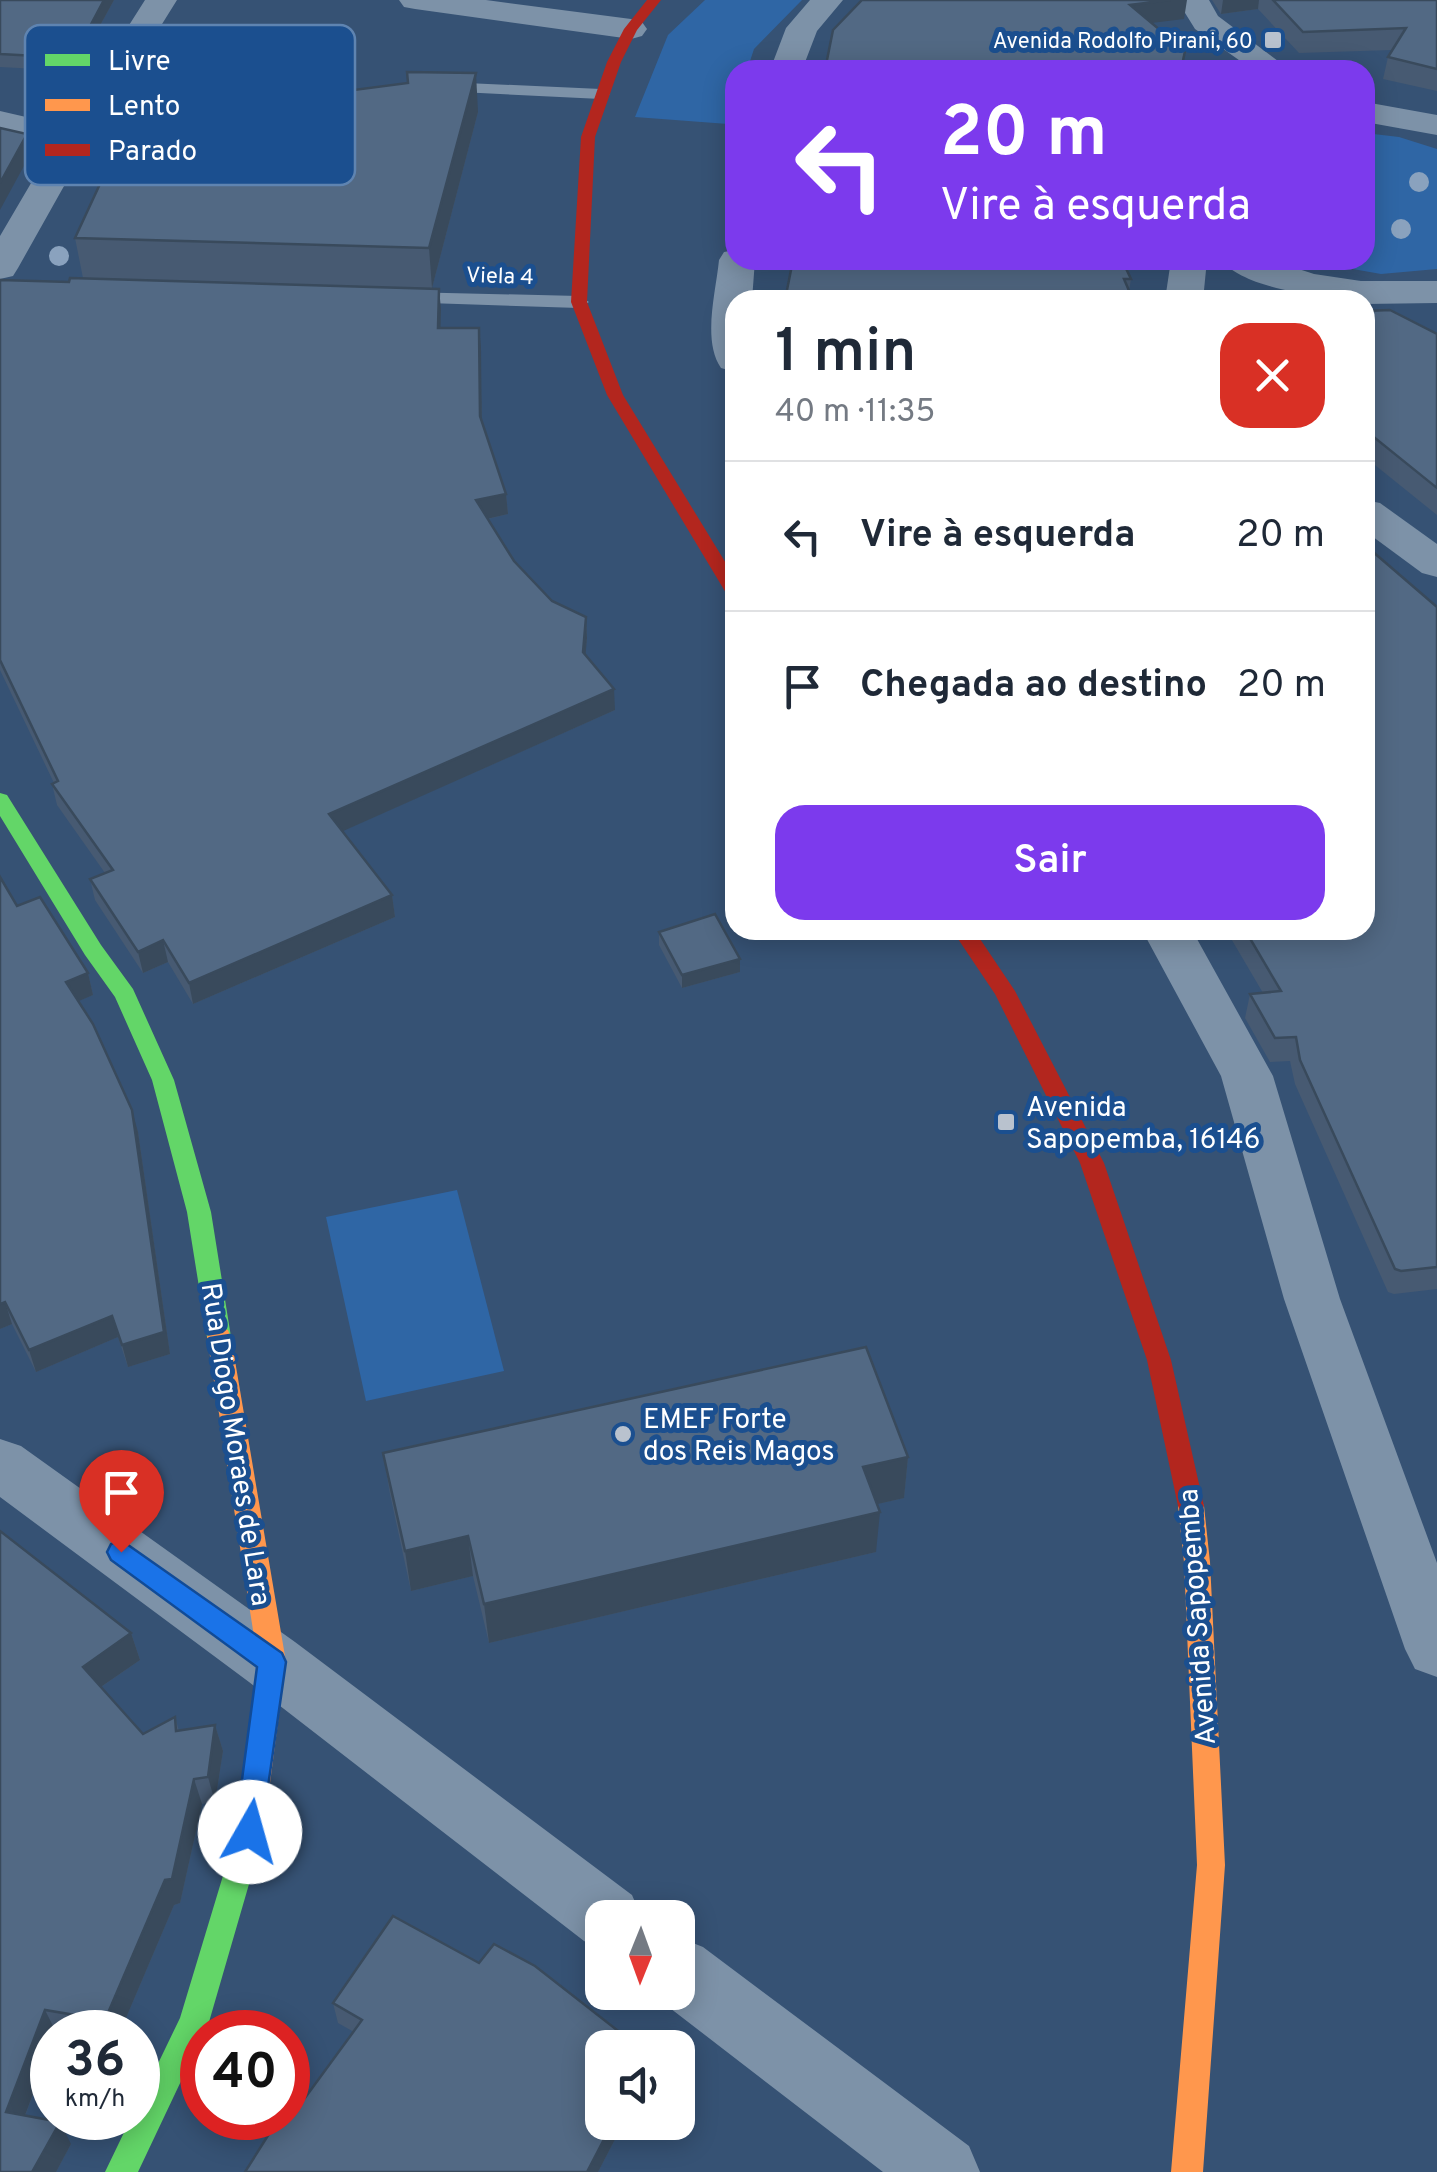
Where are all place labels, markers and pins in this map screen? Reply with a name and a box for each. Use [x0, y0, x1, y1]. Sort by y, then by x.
place label: Avenida Rodolfo Pirani, 60 [993, 29, 1253, 56]
marker: Avenida Rodolfo Pirani, 60 [1262, 29, 1284, 51]
place label: Avenida Sapopemba, 16146 [1026, 1091, 1260, 1159]
marker: Avenida Sapopemba, 16146 [995, 1111, 1017, 1133]
place label: EMEF Forte dos Reis Magos [643, 1403, 835, 1471]
marker: EMEF Forte dos Reis Magos [612, 1423, 634, 1445]
pin [79, 1450, 164, 1553]

